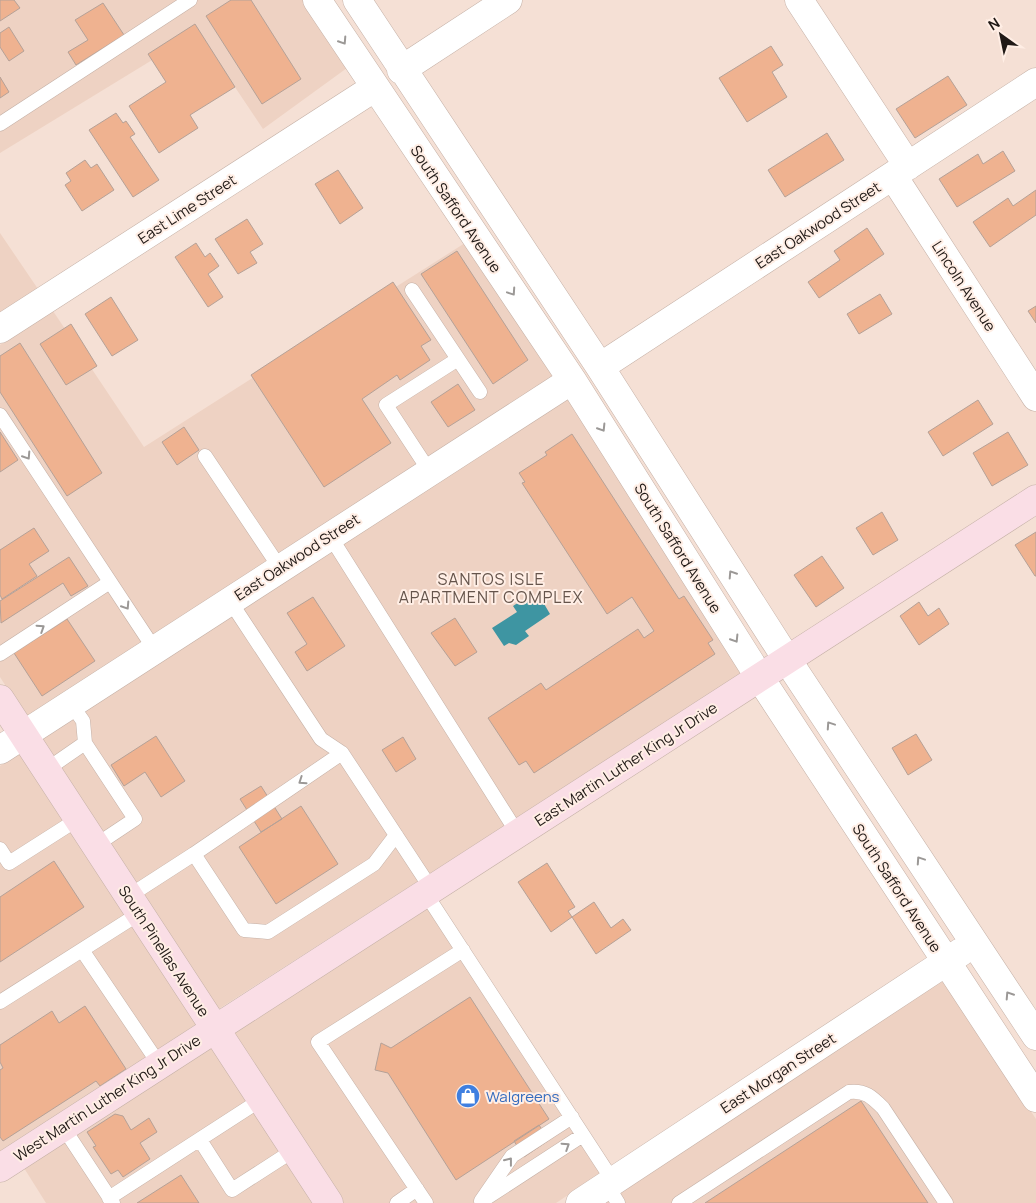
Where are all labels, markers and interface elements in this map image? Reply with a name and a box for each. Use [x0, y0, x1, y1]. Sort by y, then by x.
north arrow [976, 10, 1026, 60]
text: N [984, 13, 1003, 34]
one-way arrow [337, 36, 347, 45]
street label: South Safford Avenue [405, 141, 507, 277]
street label: East Lime Street [134, 169, 240, 249]
street label: East Oakwood Street [751, 177, 885, 273]
street label: Lincoln Avenue [927, 237, 1001, 335]
one-way arrow [506, 286, 515, 296]
one-way arrow [595, 422, 605, 431]
one-way arrow [20, 451, 30, 460]
street label: South Safford Avenue [629, 479, 727, 617]
street label: East Oakwood Street [230, 509, 364, 605]
district label: SANTOS ISLE APARTMENT COMPLEX [399, 568, 583, 608]
one-way arrow [729, 570, 738, 579]
one-way arrow [120, 600, 129, 610]
one-way arrow [35, 624, 44, 634]
one-way arrow [729, 633, 739, 642]
street label: East Martin Luther King Jr Drive [531, 697, 722, 831]
one-way arrow [827, 721, 836, 730]
one-way arrow [298, 774, 307, 784]
street label: South Safford Avenue [847, 820, 947, 957]
one-way arrow [917, 856, 926, 866]
street label: South Pinellas Avenue [114, 881, 215, 1021]
one-way arrow [1006, 992, 1016, 1001]
street label: East Morgan Street [716, 1028, 840, 1118]
street label: West Martin Luther King Jr Drive [10, 1029, 205, 1166]
shop icon: Walgreens [455, 1083, 481, 1109]
place label: Walgreens [486, 1086, 560, 1107]
one-way arrow [561, 1143, 570, 1152]
one-way arrow [503, 1157, 512, 1167]

